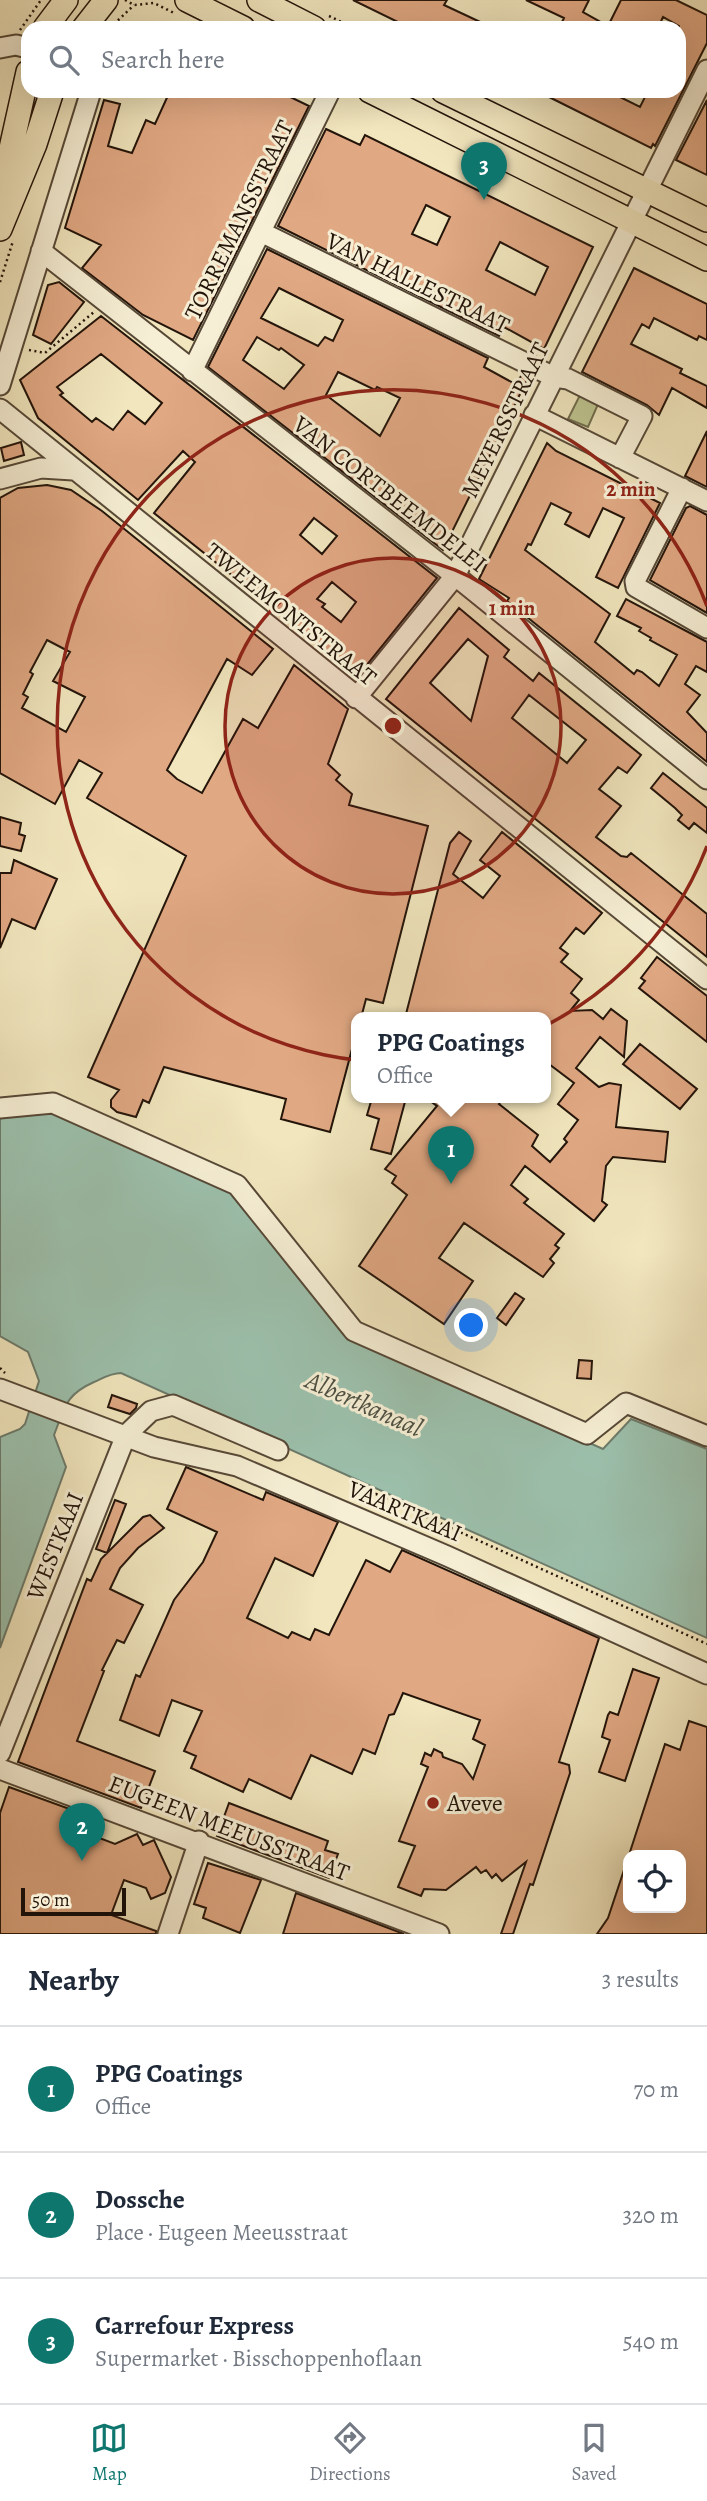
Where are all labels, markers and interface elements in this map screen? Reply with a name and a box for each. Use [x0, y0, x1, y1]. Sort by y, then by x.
search box [21, 21, 686, 98]
icon: search [45, 41, 83, 79]
text: Search here [101, 42, 225, 77]
street label: TORREMANSSTRAAT [177, 115, 301, 325]
pin: 3 [461, 142, 507, 200]
street label: VAN HALLESTRAAT [320, 224, 515, 341]
street label: MEYERSSTRAAT [454, 337, 556, 503]
street label: VAN CORTBEEMDELEI [286, 408, 493, 580]
text: 2 min [606, 475, 656, 503]
street label: TWEEMONTSTRAAT [199, 535, 383, 693]
text: 1 min [489, 594, 536, 622]
centre of rings [381, 714, 405, 738]
popup [351, 1012, 551, 1103]
text: PPG Coatings [377, 1025, 525, 1060]
text: Office [377, 1060, 433, 1091]
pin: 1 [428, 1126, 474, 1184]
your location [454, 1308, 488, 1342]
water label: Albertkanaal [298, 1362, 428, 1445]
street label: VAARTKAAI [342, 1472, 467, 1549]
street label: WESTKAAI [18, 1487, 91, 1606]
street label: EUGEEN MEEUSSTRAAT [104, 1767, 354, 1889]
place label: Aveve [446, 1787, 503, 1819]
marker: Aveve [425, 1795, 441, 1811]
pin: 2 [59, 1803, 105, 1861]
map controls [623, 1850, 686, 1913]
button: locate [623, 1850, 686, 1913]
scale bar [21, 1885, 126, 1917]
text: 50 m [32, 1887, 70, 1913]
text: Nearby [28, 1960, 119, 2000]
text: 3 results [602, 1964, 679, 1995]
text: PPG Coatings [95, 2056, 243, 2091]
text: 1 [47, 2074, 55, 2105]
text: 70 m [633, 2074, 679, 2105]
text: Office [95, 2091, 151, 2122]
text: Dossche [95, 2182, 185, 2217]
text: 2 [45, 2200, 57, 2231]
text: 320 m [623, 2200, 679, 2231]
text: Place · Eugeen Meeusstraat [95, 2217, 348, 2248]
text: Carrefour Express [95, 2308, 294, 2343]
text: 3 [46, 2326, 56, 2357]
text: 540 m [623, 2326, 679, 2357]
text: Supermarket · Bisschoppenhoflaan [95, 2343, 422, 2374]
tab: Map [90, 2419, 128, 2487]
tab: Directions [309, 2419, 391, 2487]
tab: Saved [572, 2419, 617, 2487]

